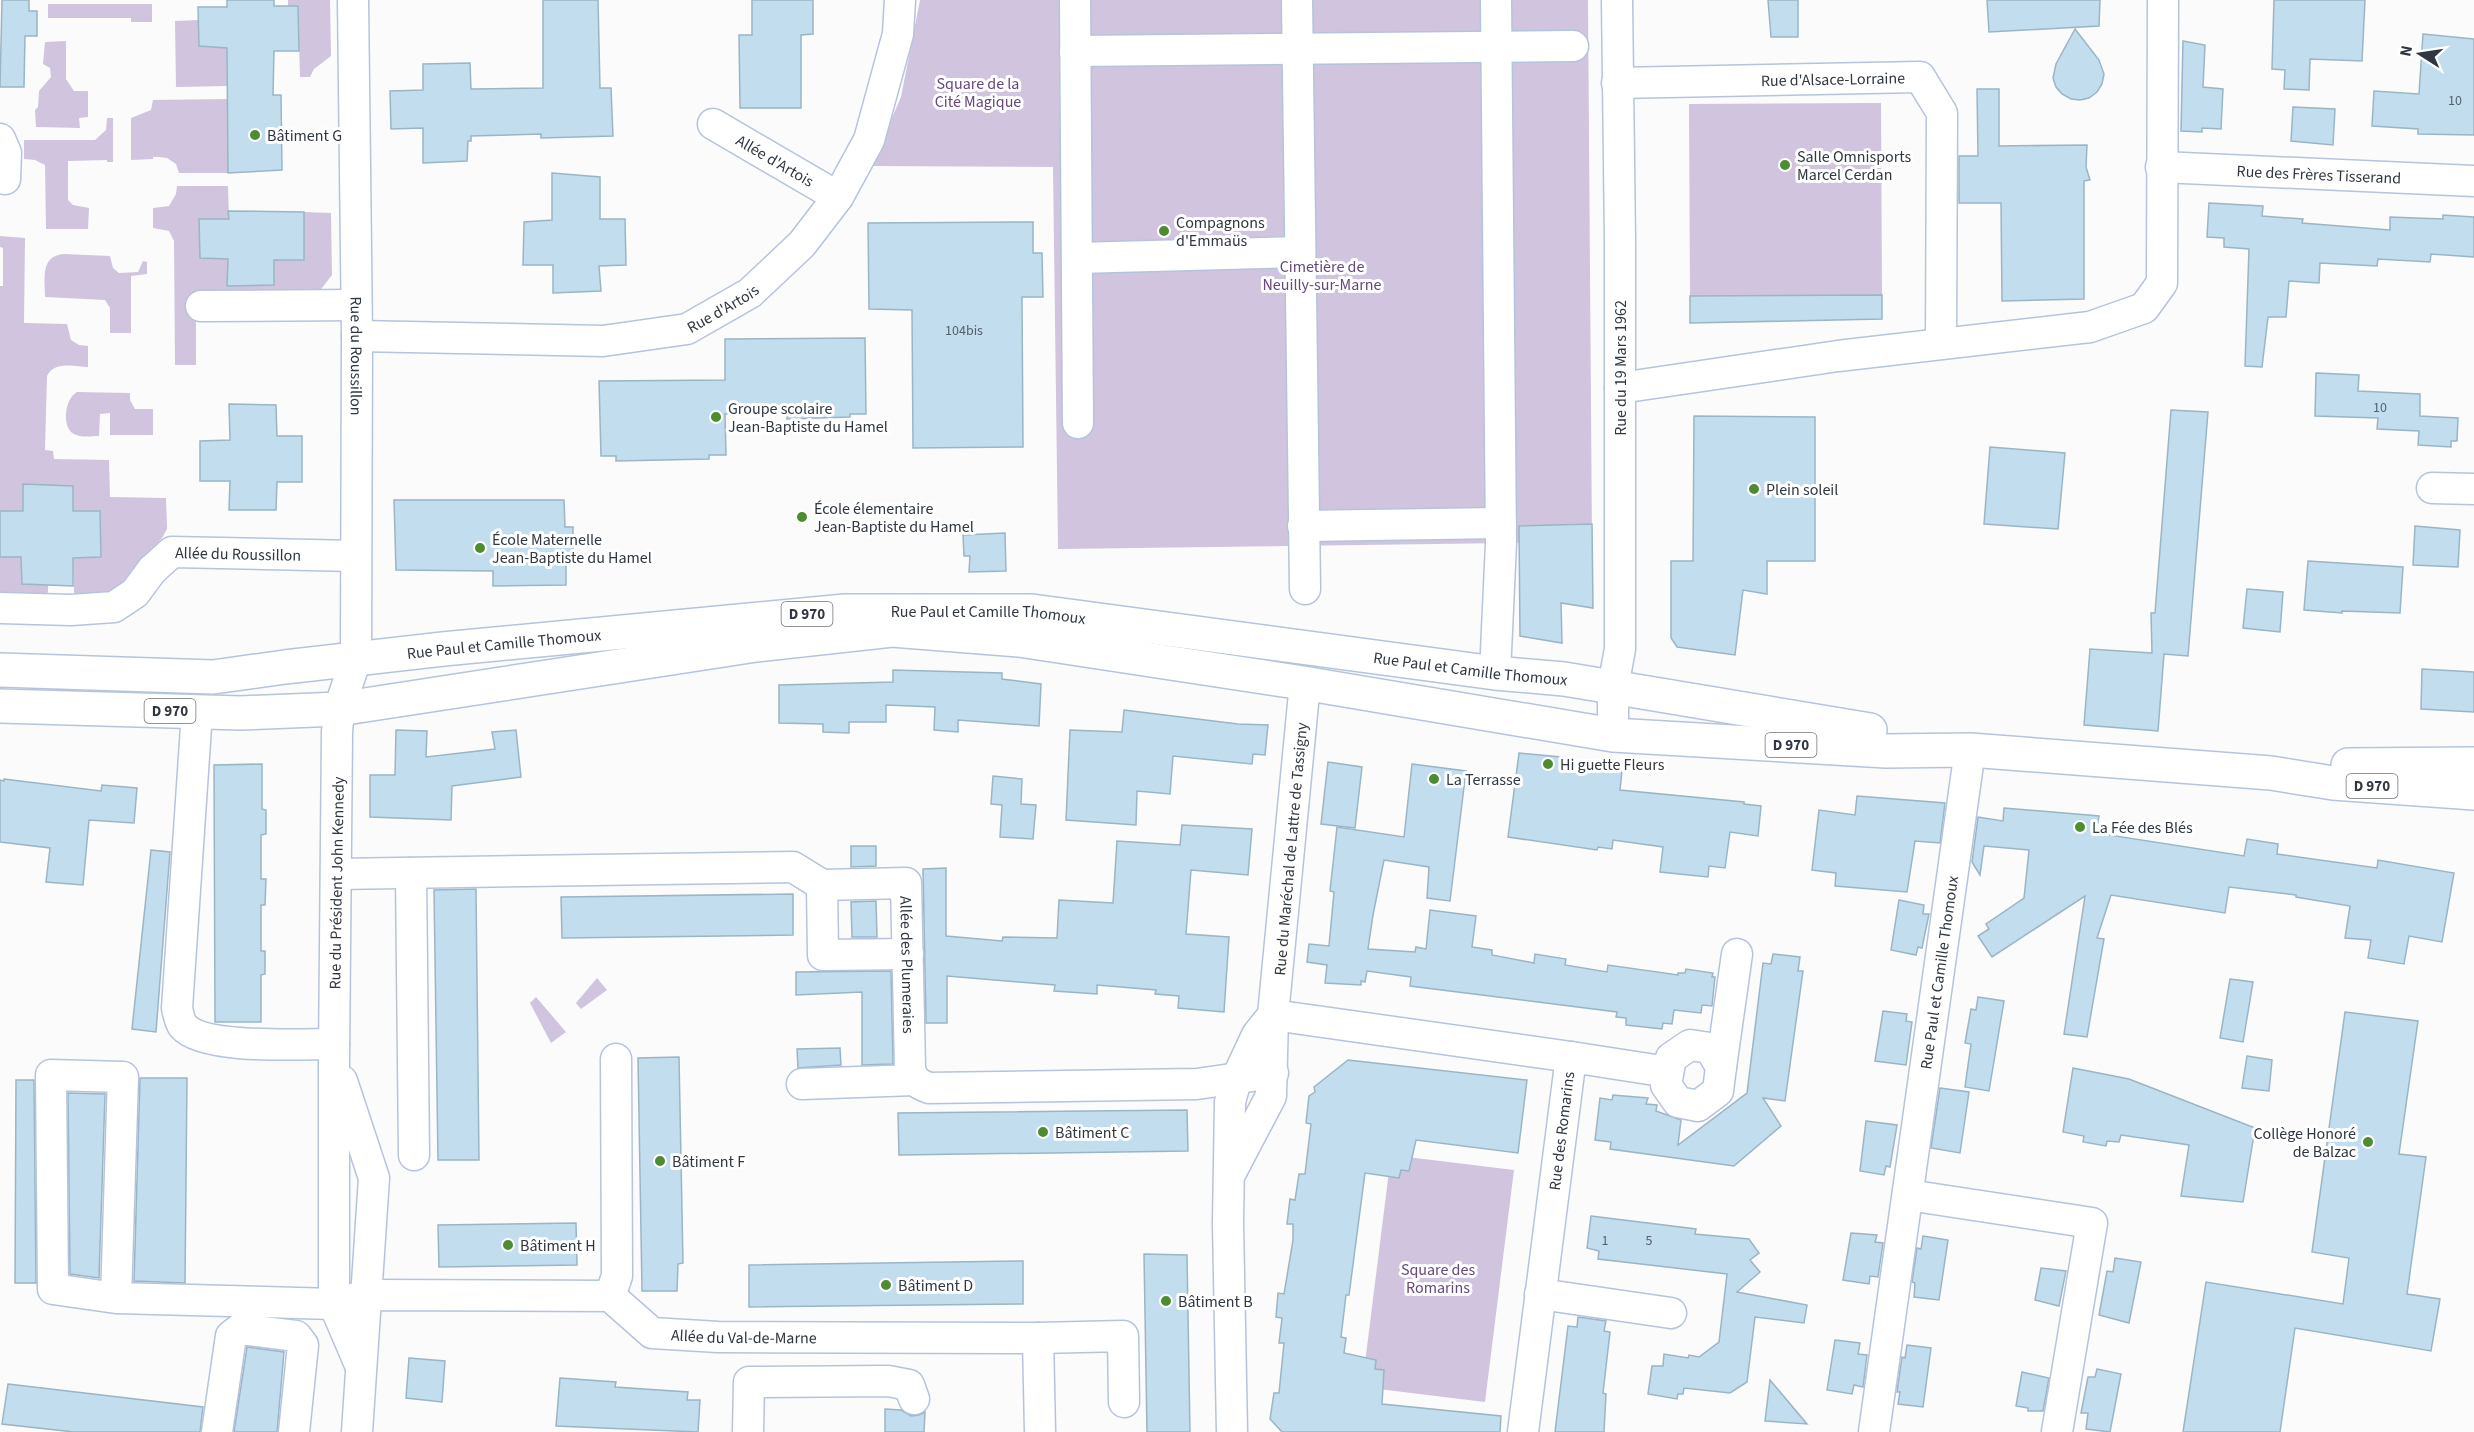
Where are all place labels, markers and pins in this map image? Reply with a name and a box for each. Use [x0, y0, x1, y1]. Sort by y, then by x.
place label: Bâtiment G [267, 125, 342, 147]
marker: Bâtiment G [248, 128, 262, 142]
place label: Salle Omnisports Marcel Cerdan [1797, 146, 1912, 186]
marker: Salle Omnisports Marcel Cerdan [1778, 158, 1792, 172]
place label: Compagnons d'Emmaüs [1176, 212, 1265, 252]
marker: Compagnons d'Emmaüs [1157, 224, 1171, 238]
place label: Groupe scolaire Jean-Baptiste du Hamel [728, 398, 888, 438]
marker: Groupe scolaire Jean-Baptiste du Hamel [709, 410, 723, 424]
place label: Plein soleil [1766, 479, 1838, 501]
marker: Plein soleil [1747, 482, 1761, 496]
place label: École élementaire Jean-Baptiste du Hamel [814, 498, 974, 538]
marker: École élementaire Jean-Baptiste du Hamel [795, 510, 809, 524]
place label: École Maternelle Jean-Baptiste du Hamel [492, 529, 652, 569]
marker: École Maternelle Jean-Baptiste du Hamel [473, 541, 487, 555]
place label: Hi guette Fleurs [1560, 754, 1665, 776]
marker: Hi guette Fleurs [1541, 757, 1555, 771]
place label: La Terrasse [1446, 769, 1521, 791]
marker: La Terrasse [1427, 772, 1441, 786]
place label: La Fée des Blés [2092, 817, 2193, 839]
marker: La Fée des Blés [2073, 820, 2087, 834]
place label: Bâtiment C [1055, 1122, 1129, 1144]
place label: Collège Honoré de Balzac [2253, 1123, 2356, 1163]
marker: Bâtiment C [1036, 1125, 1050, 1139]
marker: Collège Honoré de Balzac [2361, 1135, 2375, 1149]
place label: Bâtiment F [672, 1151, 745, 1173]
marker: Bâtiment F [653, 1154, 667, 1168]
place label: Bâtiment H [520, 1235, 596, 1257]
marker: Bâtiment H [501, 1238, 515, 1252]
place label: Bâtiment D [898, 1275, 973, 1297]
marker: Bâtiment D [879, 1278, 893, 1292]
place label: Bâtiment B [1178, 1291, 1253, 1313]
marker: Bâtiment B [1159, 1294, 1173, 1308]

